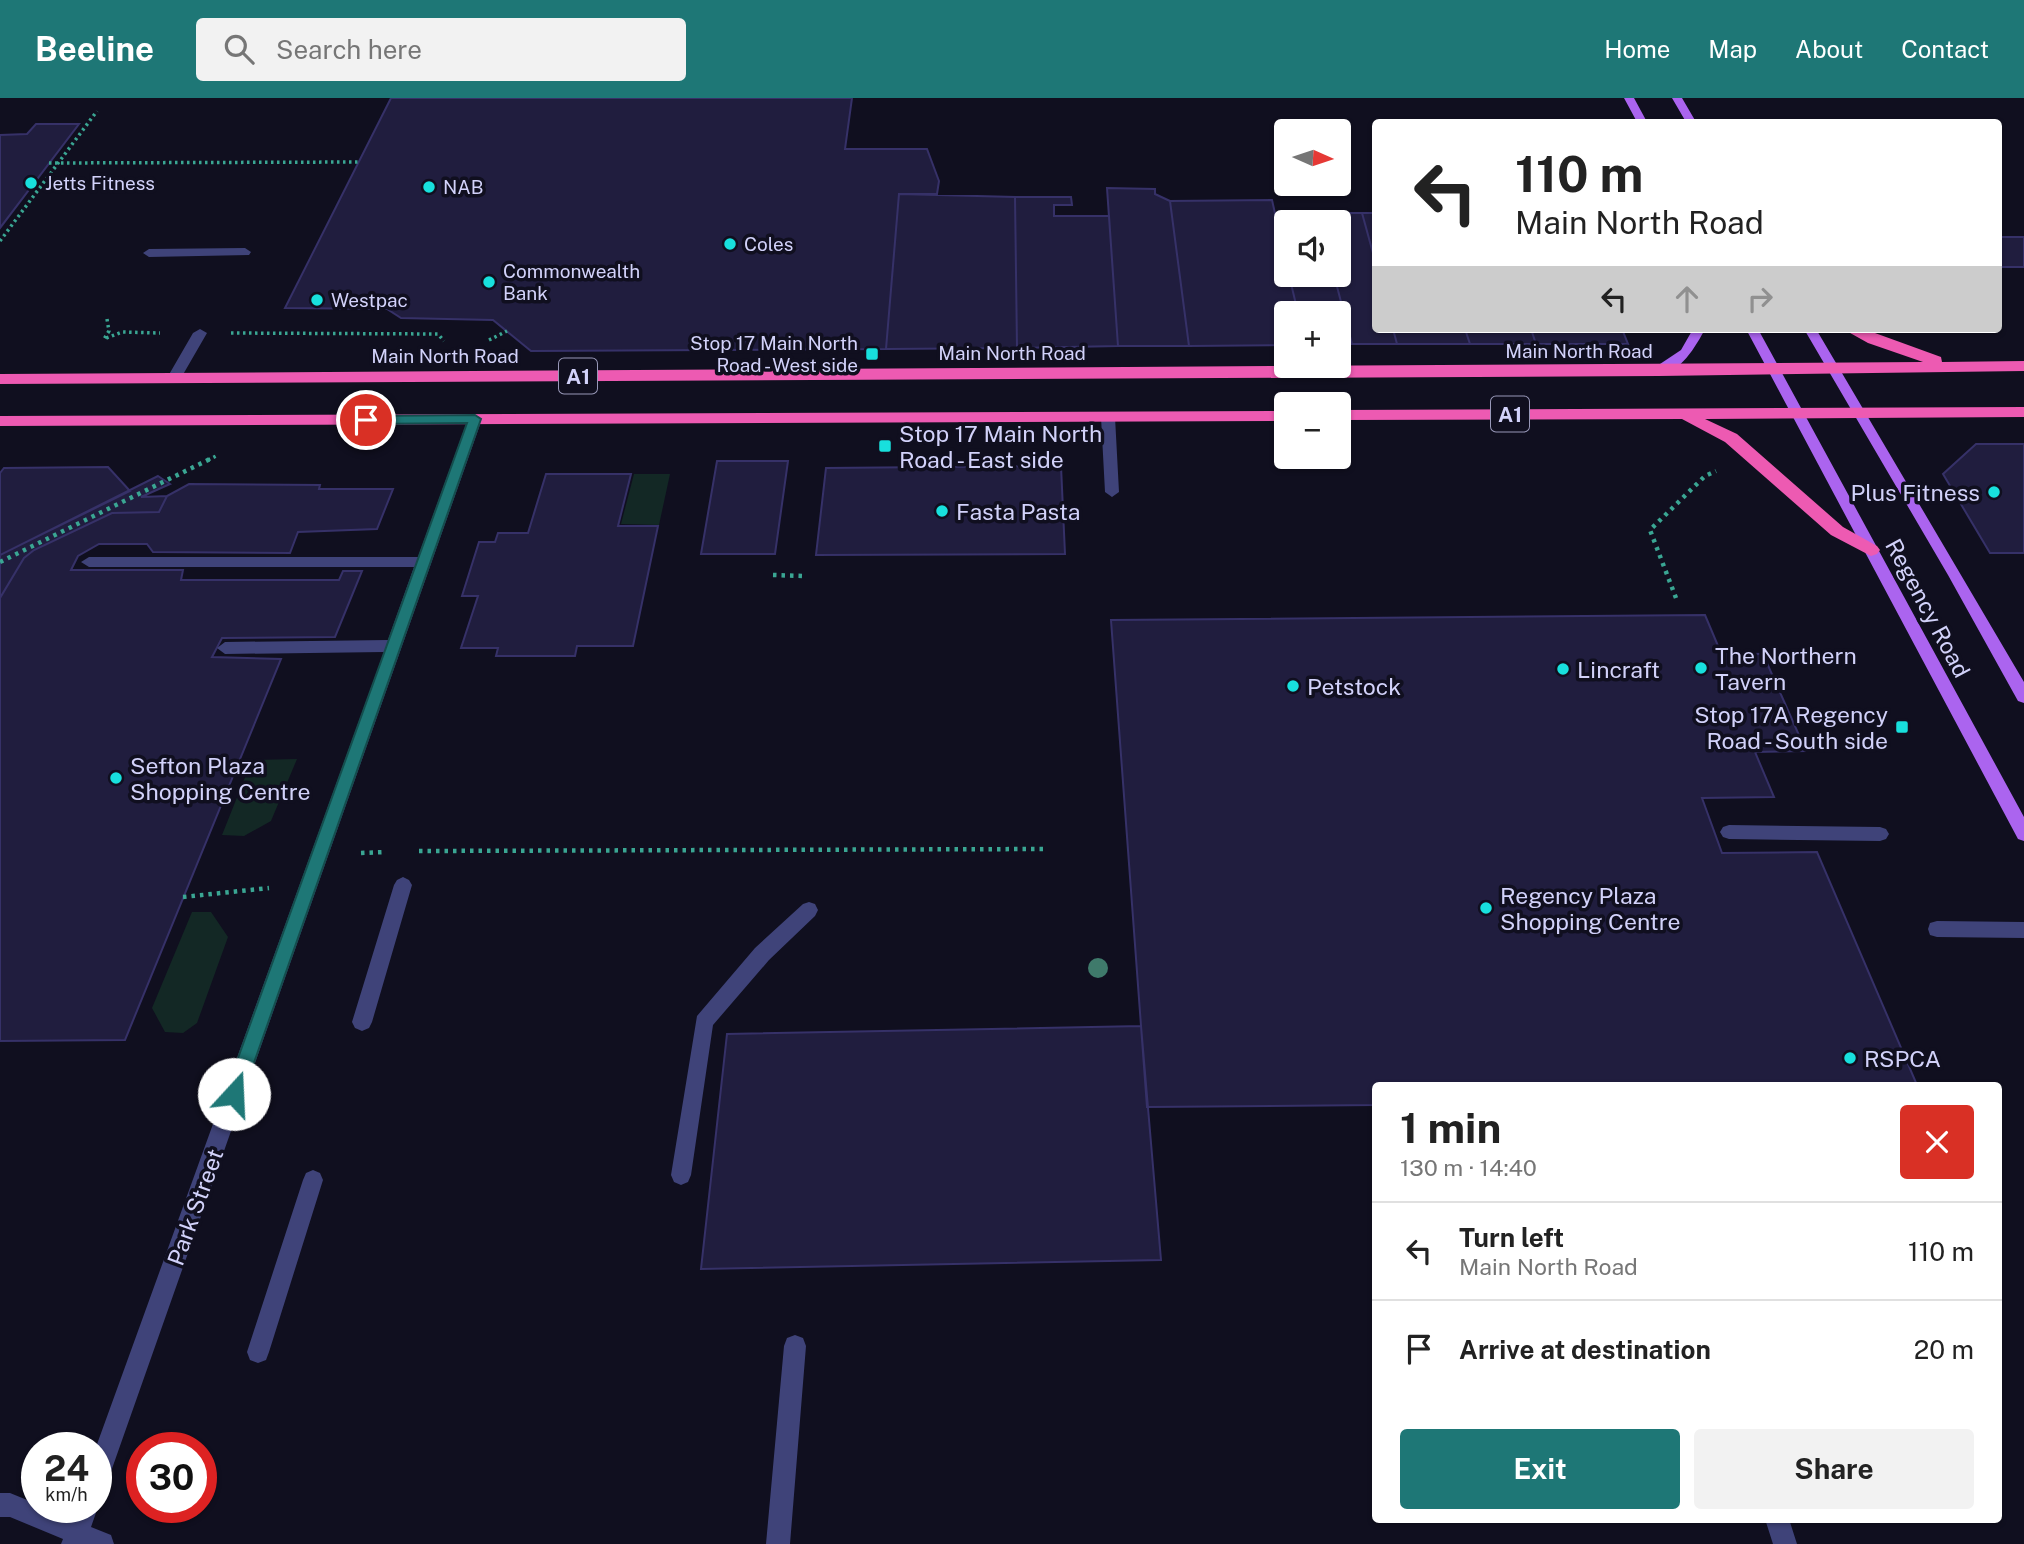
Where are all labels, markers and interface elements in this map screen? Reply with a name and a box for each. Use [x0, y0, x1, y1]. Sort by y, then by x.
search box [196, 18, 686, 81]
text: Beeline [35, 30, 154, 68]
icon: search [220, 30, 258, 68]
text: Search here [276, 34, 422, 65]
text: Home [1604, 35, 1670, 63]
text: Map [1708, 35, 1757, 63]
text: About [1795, 35, 1863, 63]
text: Contact [1901, 35, 1989, 63]
north arrow [1274, 119, 1351, 196]
map controls [1274, 119, 1351, 469]
text: 110 m [1515, 145, 1643, 203]
icon: left [1400, 147, 1491, 238]
place label: Jetts Fitness [45, 172, 155, 194]
marker: Jetts Fitness [23, 175, 39, 191]
place label: NAB [443, 176, 484, 198]
marker: NAB [421, 179, 437, 195]
text: Main North Road [1515, 204, 1764, 241]
button: sound [1274, 210, 1351, 287]
place label: Coles [744, 233, 793, 255]
marker: Coles [722, 236, 738, 252]
place label: Commonwealth Bank [503, 260, 640, 304]
marker: Commonwealth Bank [481, 274, 497, 290]
icon: left [1595, 280, 1633, 318]
icon: ahead [1668, 280, 1706, 318]
icon: right [1741, 280, 1779, 318]
place label: Westpac [331, 289, 408, 311]
marker: Westpac [309, 292, 325, 308]
button: + [1274, 301, 1351, 378]
place label: Stop 17 Main North Road - West side [690, 332, 858, 376]
street label: Main North Road [1505, 340, 1653, 362]
street label: Main North Road [938, 342, 1086, 364]
street label: Main North Road [371, 345, 519, 367]
marker: Stop 17 Main North Road - West side [864, 346, 880, 362]
road number: A1 [559, 358, 597, 394]
pin [336, 390, 396, 450]
button: − [1274, 392, 1351, 469]
road number: A1 [1491, 396, 1529, 432]
icon: arrive [347, 401, 385, 439]
place label: Stop 17 Main North Road - East side [899, 420, 1102, 473]
marker: Stop 17 Main North Road - East side [877, 438, 893, 454]
place label: Plus Fitness [1851, 479, 1980, 506]
marker: Plus Fitness [1986, 484, 2002, 500]
place label: Fasta Pasta [956, 498, 1081, 525]
marker: Fasta Pasta [934, 503, 950, 519]
street label: Regency Road [1880, 534, 1976, 682]
place label: The Northern Tavern [1715, 642, 1857, 695]
place label: Lincraft [1577, 656, 1660, 683]
marker: The Northern Tavern [1693, 660, 1709, 676]
marker: Lincraft [1555, 661, 1571, 677]
place label: Petstock [1307, 673, 1401, 700]
marker: Petstock [1285, 678, 1301, 694]
place label: Stop 17A Regency Road - South side [1694, 701, 1888, 754]
marker: Stop 17A Regency Road - South side [1894, 719, 1910, 735]
place label: Sefton Plaza Shopping Centre [130, 752, 310, 805]
marker: Sefton Plaza Shopping Centre [108, 770, 124, 786]
place label: Regency Plaza Shopping Centre [1500, 882, 1680, 935]
marker: Regency Plaza Shopping Centre [1478, 900, 1494, 916]
place label: RSPCA [1864, 1045, 1941, 1072]
marker: RSPCA [1842, 1050, 1858, 1066]
position arrow [197, 1057, 271, 1131]
text: 1 min [1400, 1103, 1501, 1152]
button: close [1900, 1105, 1974, 1179]
street label: Park Street [161, 1145, 229, 1269]
text: 130 m · 14:40 [1400, 1154, 1537, 1181]
text: Turn left [1459, 1222, 1564, 1253]
icon: left [1400, 1232, 1438, 1270]
text: 110 m [1908, 1236, 1974, 1267]
text: Main North Road [1459, 1253, 1638, 1280]
icon: arrive [1400, 1330, 1438, 1368]
text: Arrive at destination [1459, 1334, 1711, 1365]
text: 20 m [1914, 1334, 1974, 1365]
button: Exit [1400, 1429, 1680, 1509]
button: Share [1694, 1429, 1974, 1509]
speed limit sign: 30 [126, 1432, 217, 1523]
text: 24 [44, 1448, 89, 1489]
text: km/h [45, 1484, 88, 1505]

